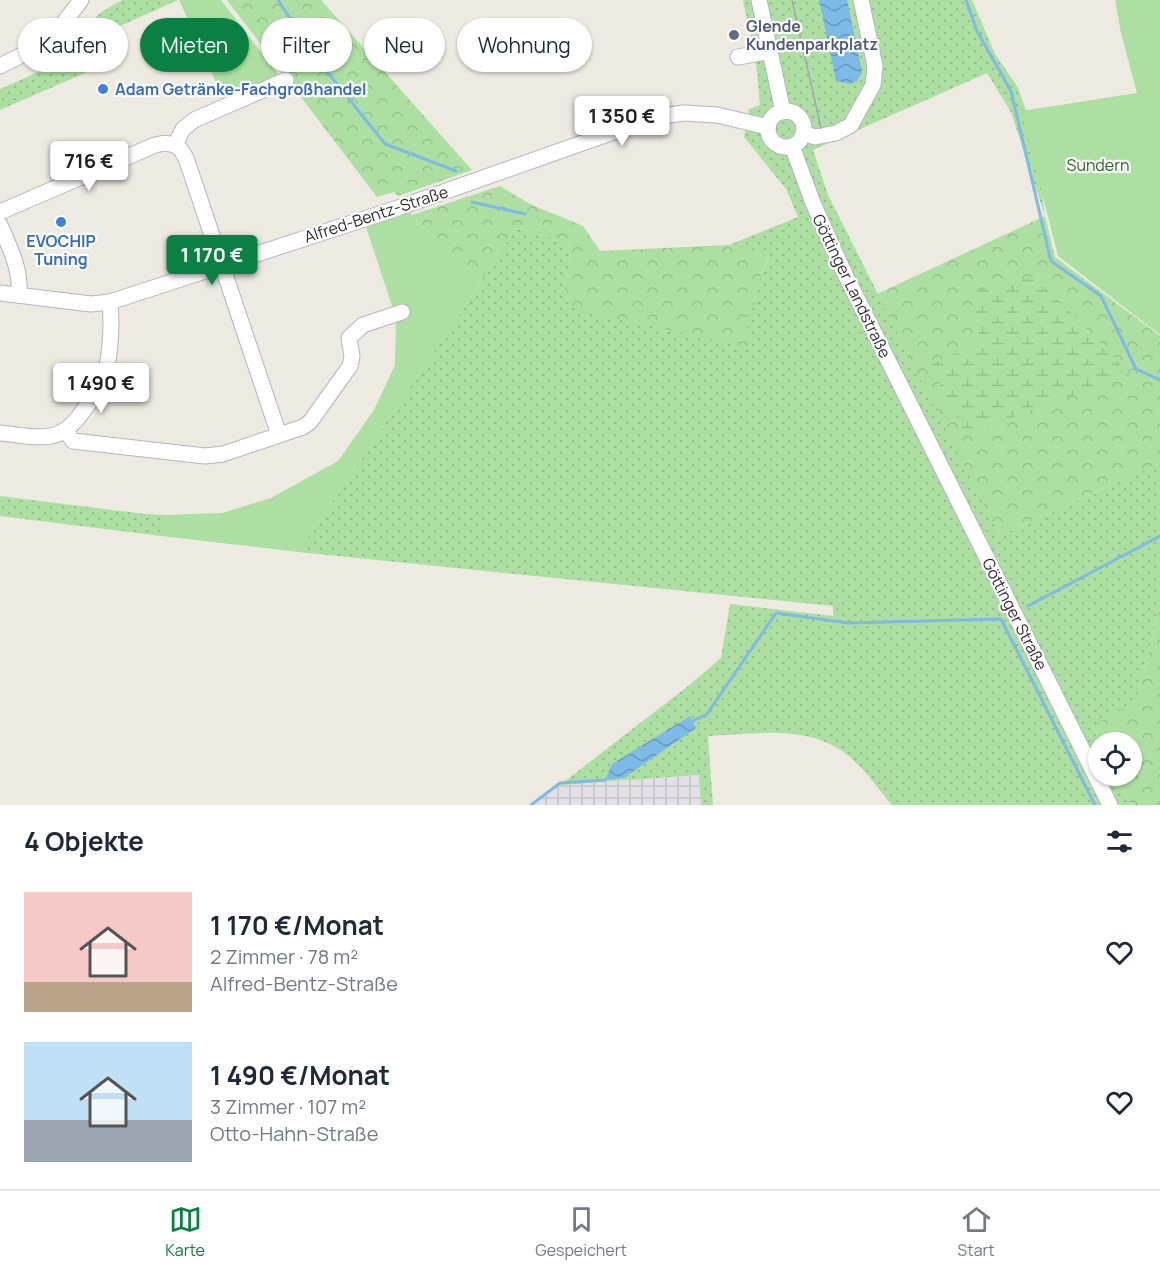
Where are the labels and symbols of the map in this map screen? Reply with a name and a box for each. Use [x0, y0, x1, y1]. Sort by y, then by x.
place label: Glende Kundenparkplatz [746, 15, 878, 55]
marker: Glende Kundenparkplatz [727, 28, 741, 42]
place label: Adam Getränke-Fachgroßhandel [115, 78, 367, 100]
marker: Adam Getränke-Fachgroßhandel [96, 82, 110, 96]
pin: 1 350 € [567, 96, 677, 147]
pin: 716 € [47, 141, 131, 192]
park label: Sundern [1067, 154, 1129, 176]
street label: Alfred-Bentz-Straße [301, 180, 451, 248]
street label: Göttinger Landstraße [808, 210, 896, 362]
marker: EVOCHIP Tuning [54, 215, 68, 229]
place label: EVOCHIP Tuning [26, 230, 96, 270]
pin: 1 170 € [157, 235, 267, 286]
pin: 1 490 € [46, 363, 156, 414]
street label: Göttinger Straße [977, 554, 1053, 674]

